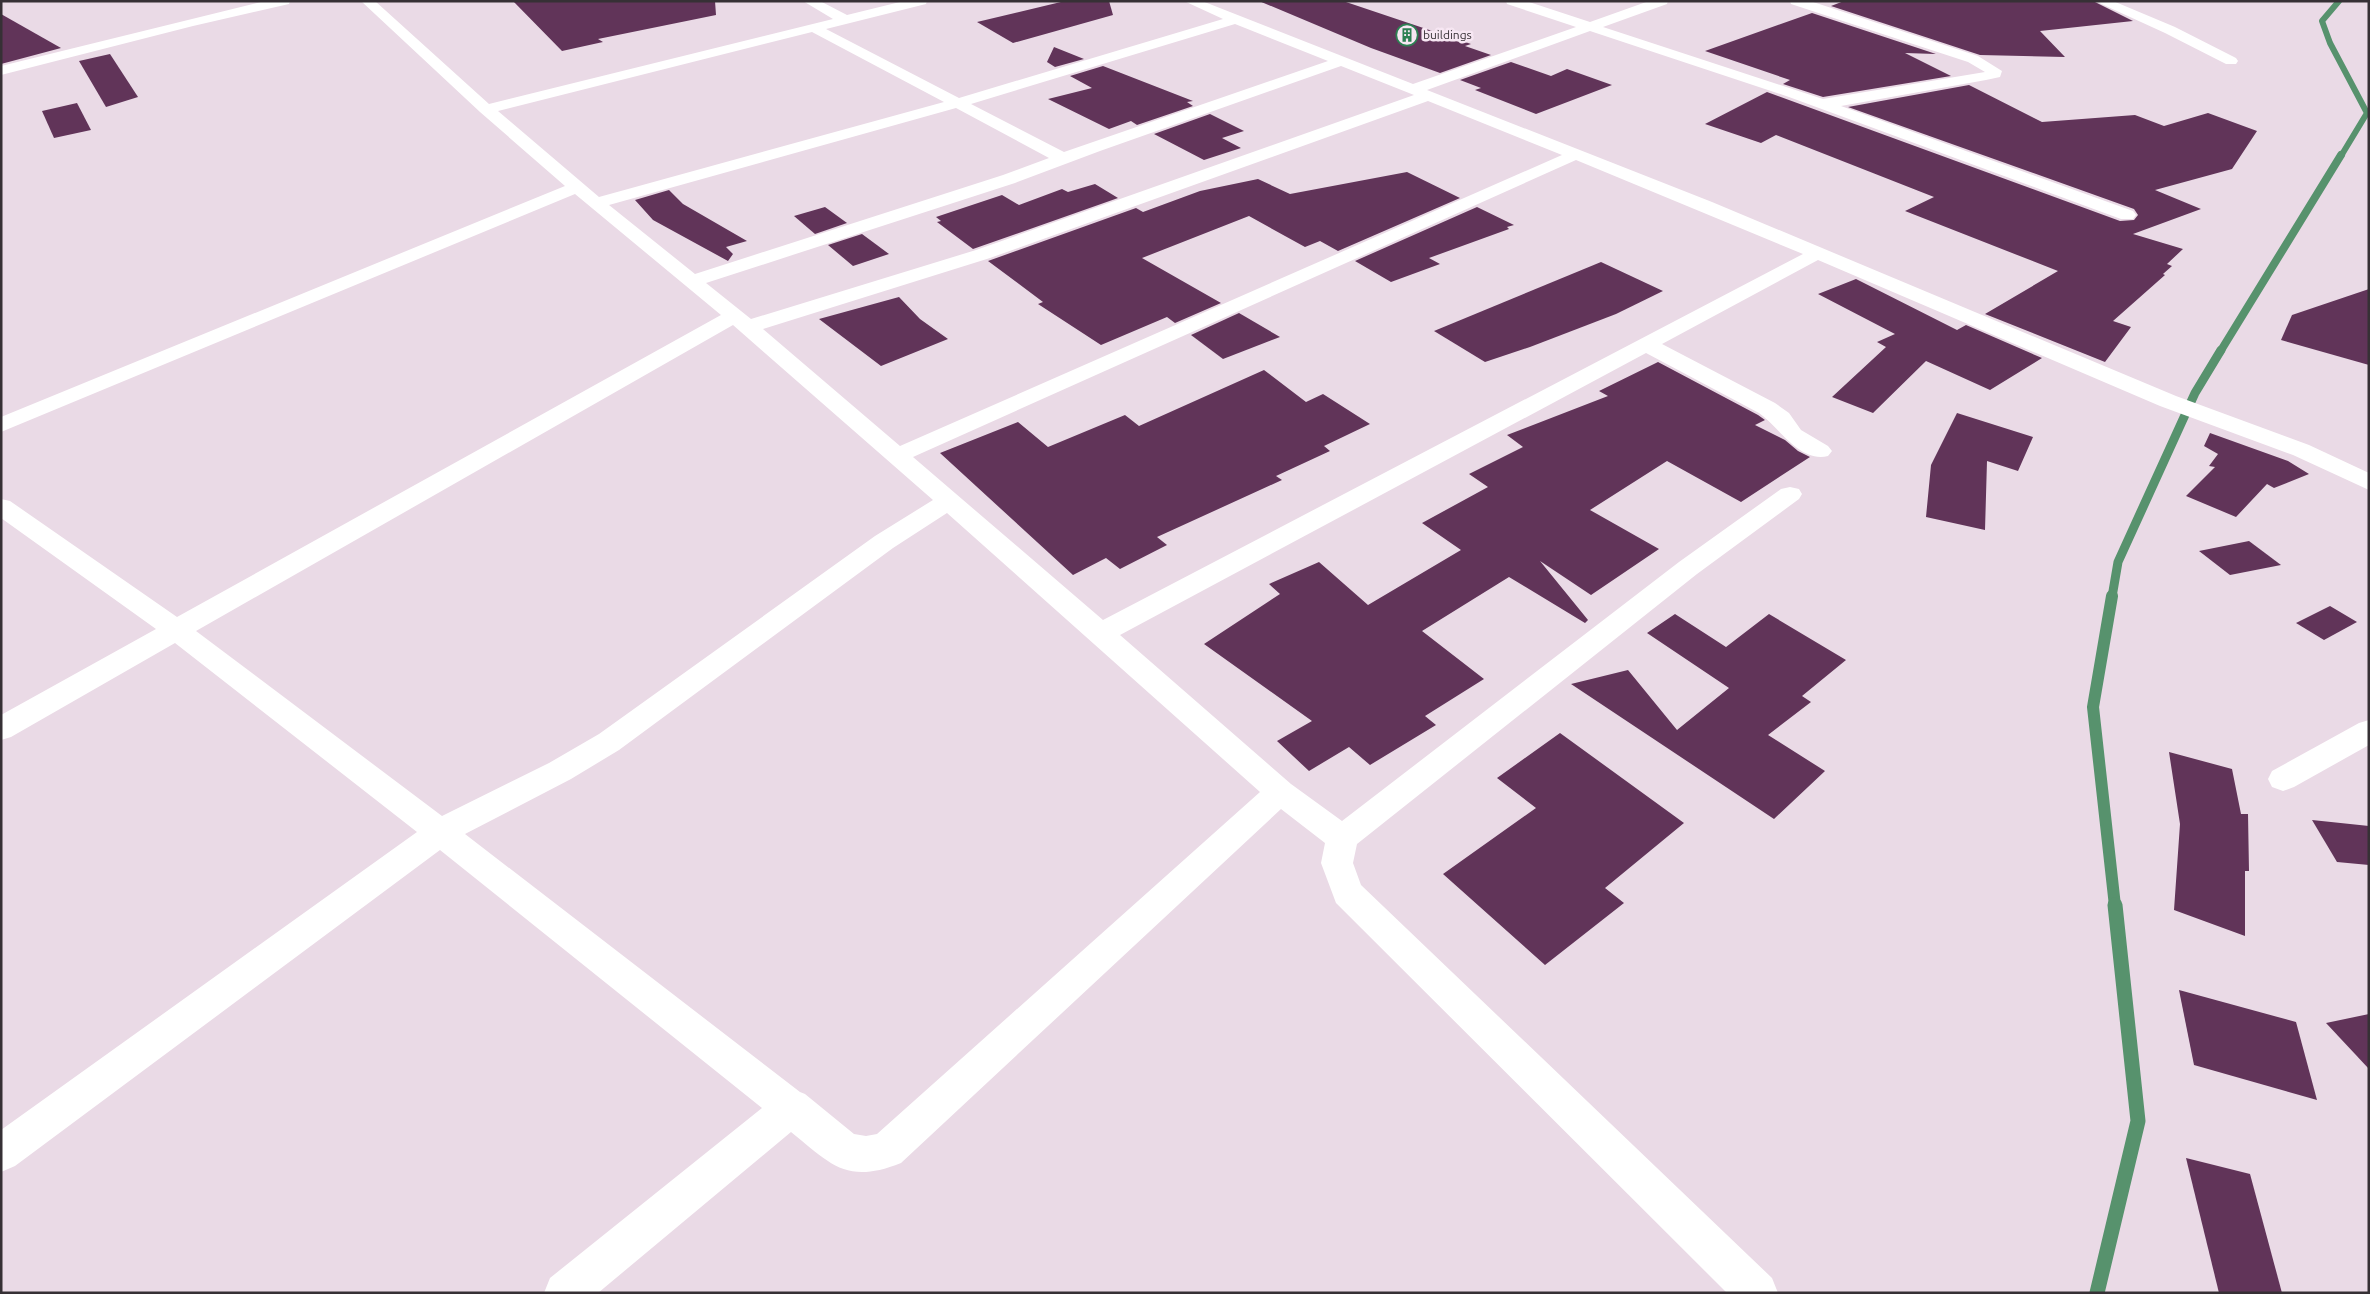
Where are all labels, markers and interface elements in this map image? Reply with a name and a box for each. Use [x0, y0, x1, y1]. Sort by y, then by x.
building icon: buildings [1395, 23, 1419, 47]
place label: buildings [1423, 28, 1472, 41]

